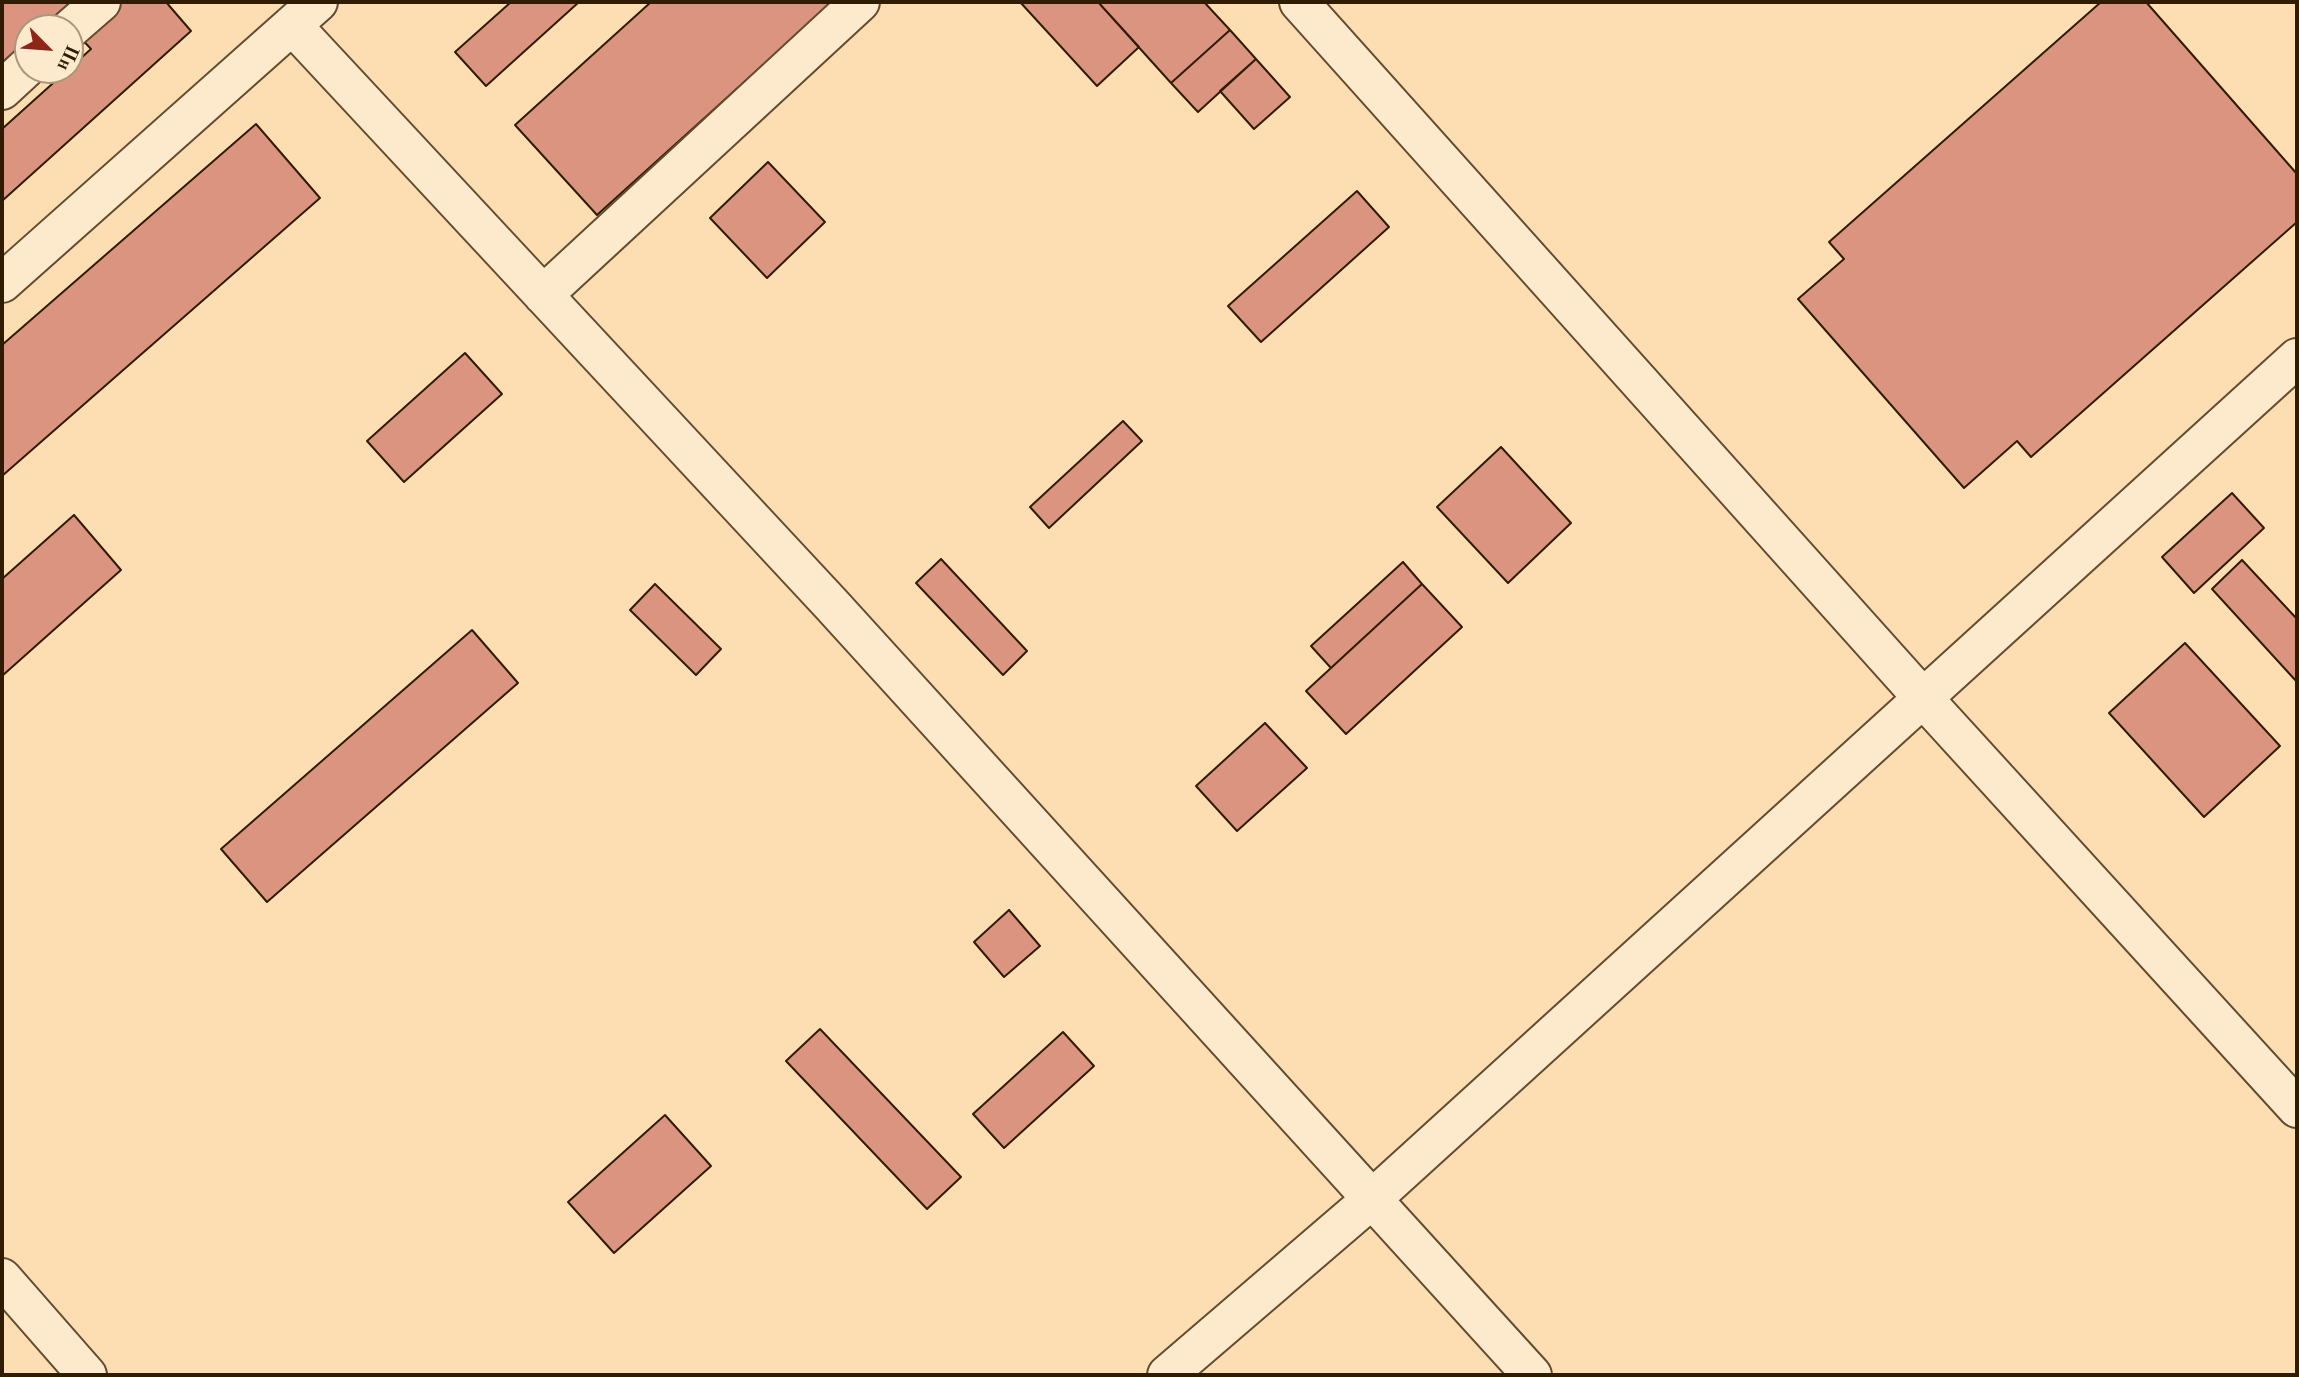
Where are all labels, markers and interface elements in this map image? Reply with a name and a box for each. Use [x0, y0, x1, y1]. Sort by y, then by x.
north arrow [14, 14, 84, 84]
text: Пн [53, 41, 81, 73]

